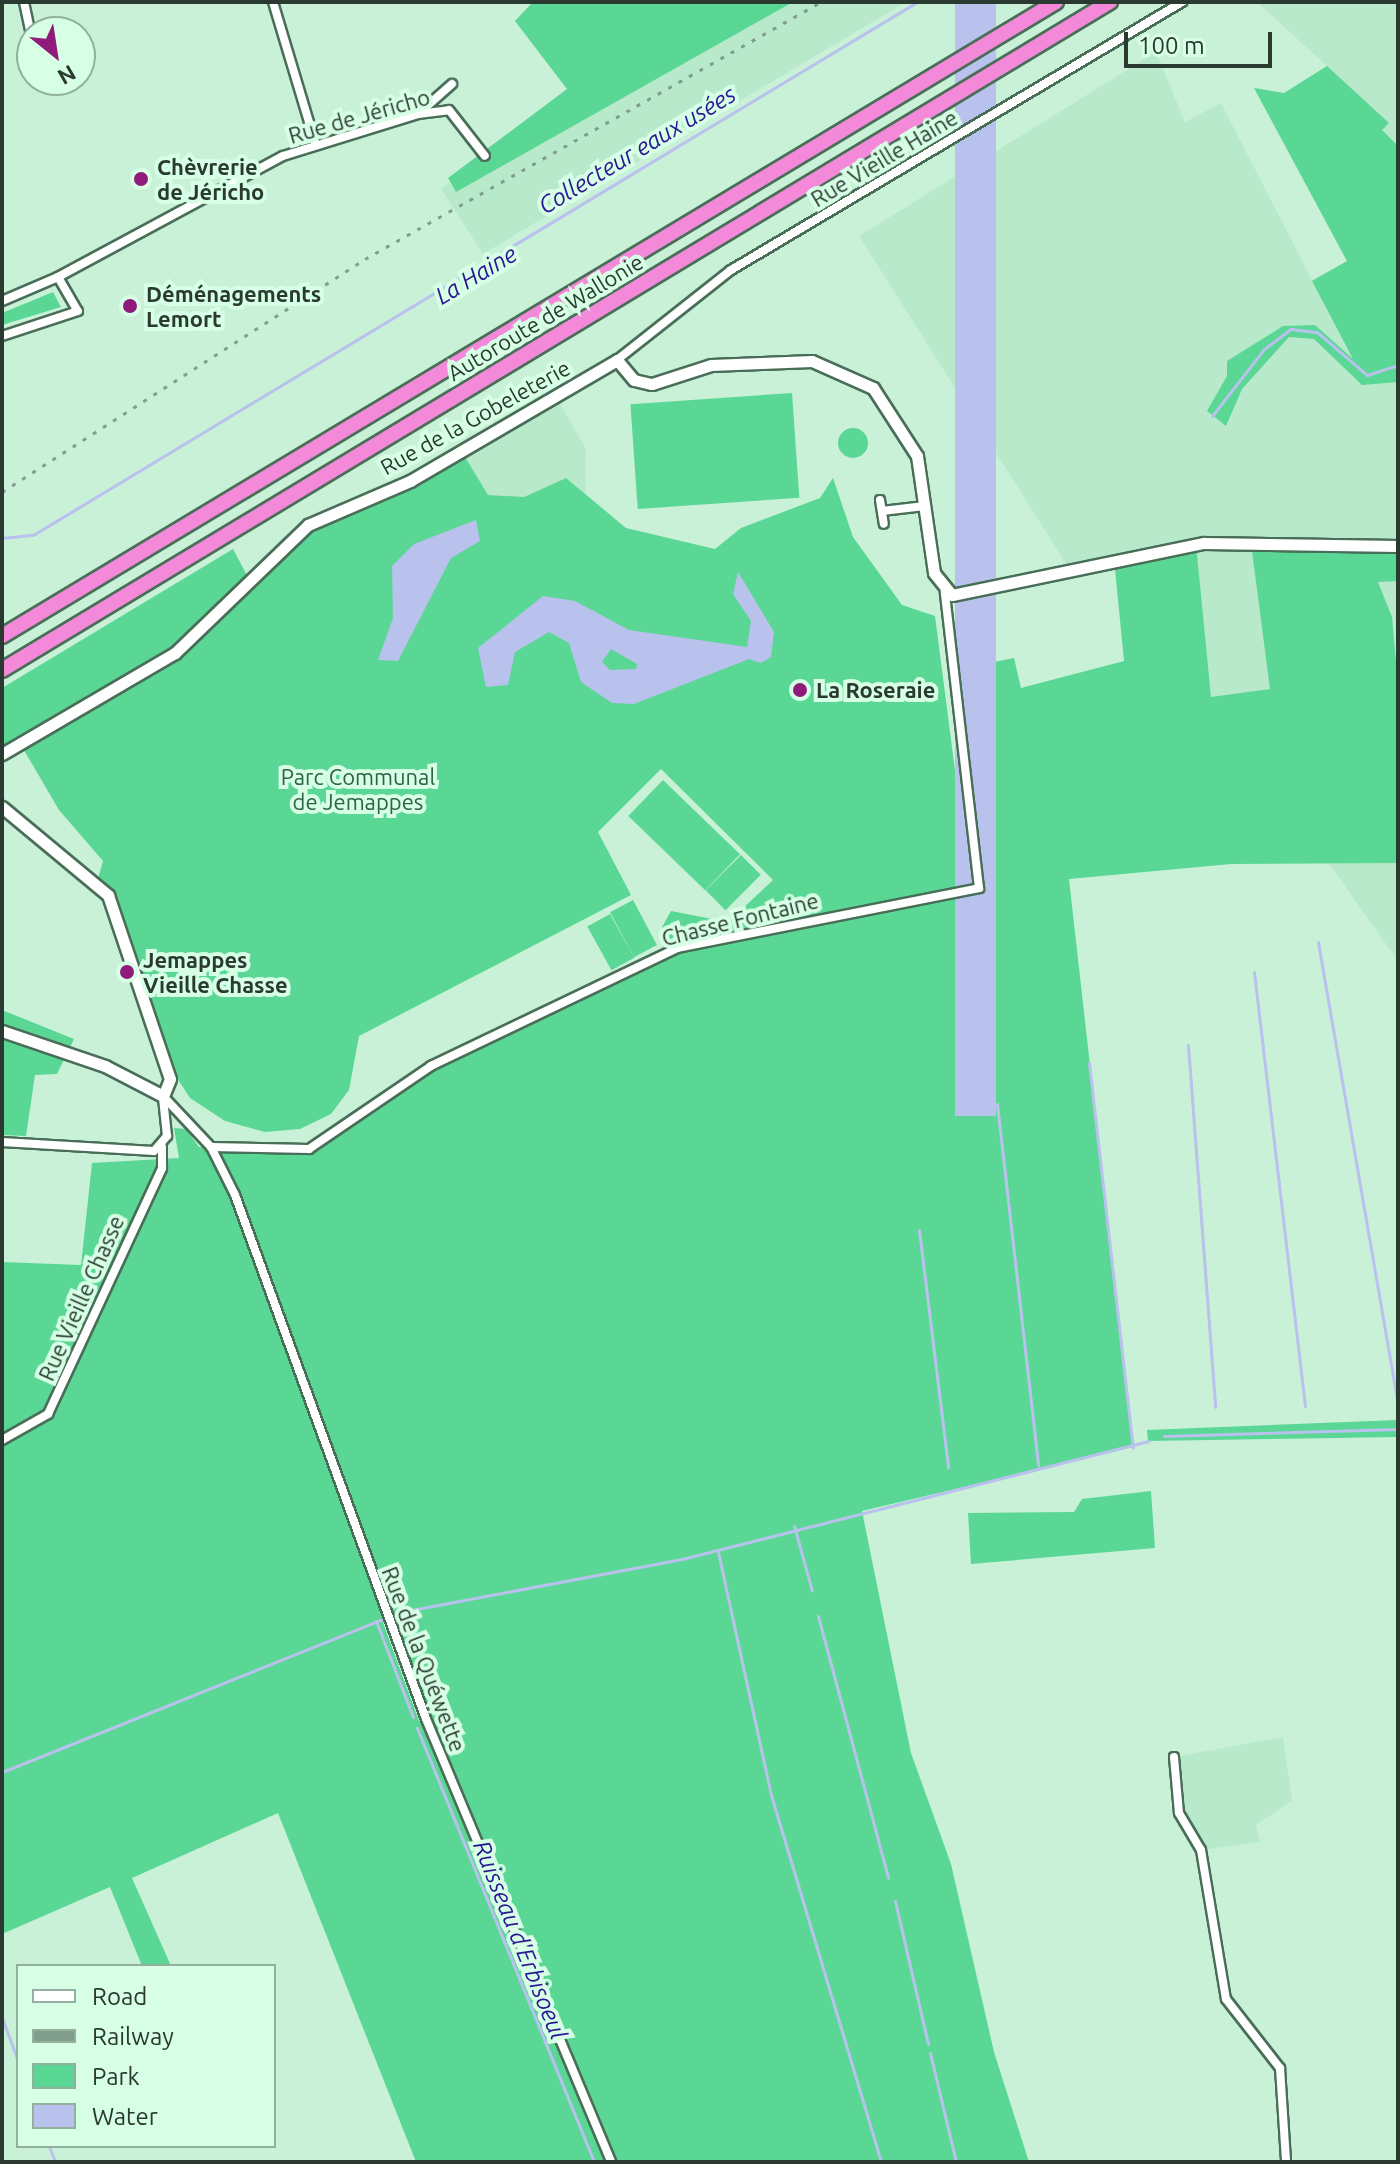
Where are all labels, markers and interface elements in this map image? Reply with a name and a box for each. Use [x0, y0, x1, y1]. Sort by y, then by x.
north arrow [16, 16, 96, 96]
scale bar [1128, 16, 1276, 66]
text: 100 m [1138, 32, 1205, 59]
text: N [54, 61, 81, 90]
water label: Collecteur eaux usées [533, 80, 741, 220]
street label: Rue de Jéricho [285, 83, 433, 149]
street label: Rue Vieille Haine [806, 104, 962, 212]
place label: Chèvrerie de Jéricho [157, 153, 264, 204]
marker: Chèvrerie de Jéricho [132, 170, 150, 188]
water label: La Haine [430, 239, 522, 311]
street label: Autoroute de Wallonie [442, 248, 648, 386]
place label: Déménagements Lemort [146, 280, 321, 332]
marker: Déménagements Lemort [121, 297, 139, 315]
street label: Rue de la Gobeleterie [376, 354, 574, 480]
place label: La Roseraie [816, 677, 935, 703]
marker: La Roseraie [791, 681, 809, 699]
park label: Parc Communal de Jemappes [281, 763, 435, 814]
street label: Chasse Fontaine [659, 887, 821, 951]
place label: Jemappes Vieille Chasse [143, 946, 288, 998]
marker: Jemappes Vieille Chasse [118, 963, 136, 981]
street label: Rue Vieille Chasse [33, 1211, 129, 1385]
street label: Rue de la Quéwette [377, 1563, 471, 1755]
water label: Ruisseau d'Erbisoeul [467, 1836, 573, 2044]
legend [16, 1964, 276, 2148]
text: Road [92, 1983, 147, 2010]
text: Railway [92, 2023, 174, 2050]
text: Park [92, 2063, 140, 2090]
text: Water [92, 2103, 158, 2130]

